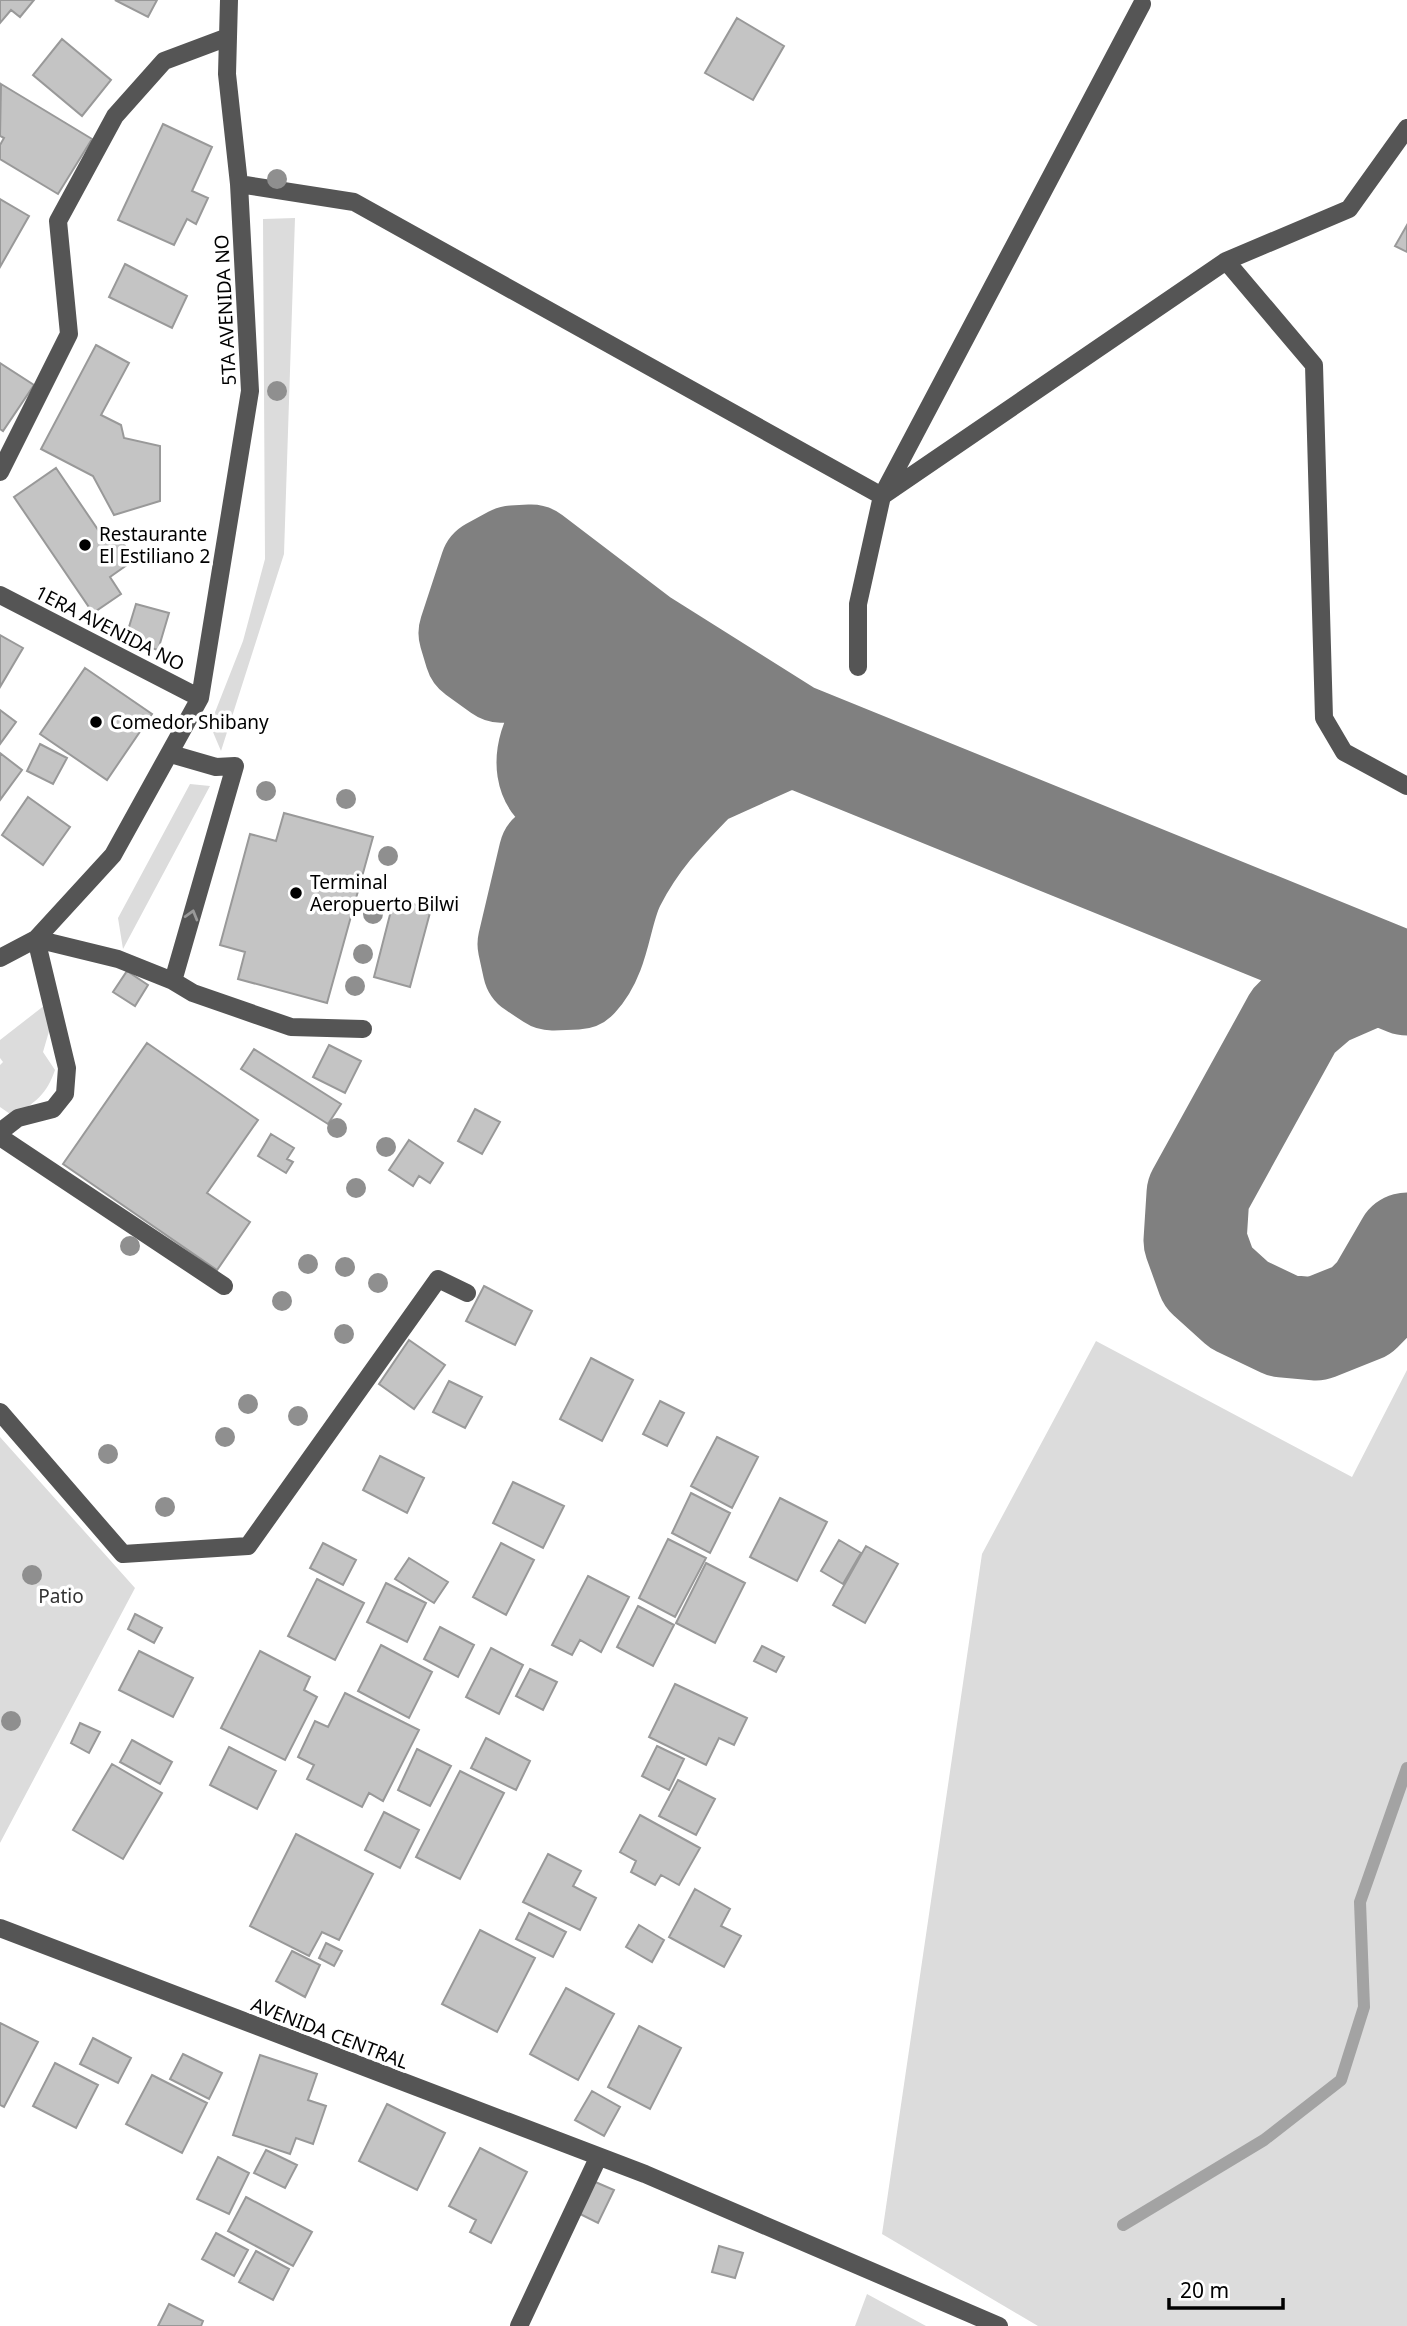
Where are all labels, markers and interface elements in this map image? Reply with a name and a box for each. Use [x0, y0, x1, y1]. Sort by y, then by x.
street label: 5TA AVENIDA NO [208, 234, 242, 386]
place label: Restaurante El Estiliano 2 [99, 521, 210, 569]
marker: Restaurante El Estiliano 2 [77, 537, 93, 553]
street label: 1ERA AVENIDA NO [31, 579, 189, 677]
place label: Comedor Shibany [110, 709, 269, 735]
marker: Comedor Shibany [88, 714, 104, 730]
place label: Terminal Aeropuerto Bilwi [310, 869, 459, 917]
marker: Terminal Aeropuerto Bilwi [288, 885, 304, 901]
one-way arrow [183, 909, 198, 921]
park label: Patio [38, 1583, 84, 1609]
street label: AVENIDA CENTRAL [248, 1991, 412, 2075]
scale bar [1169, 2266, 1283, 2310]
text: 20 m [1180, 2276, 1229, 2304]

